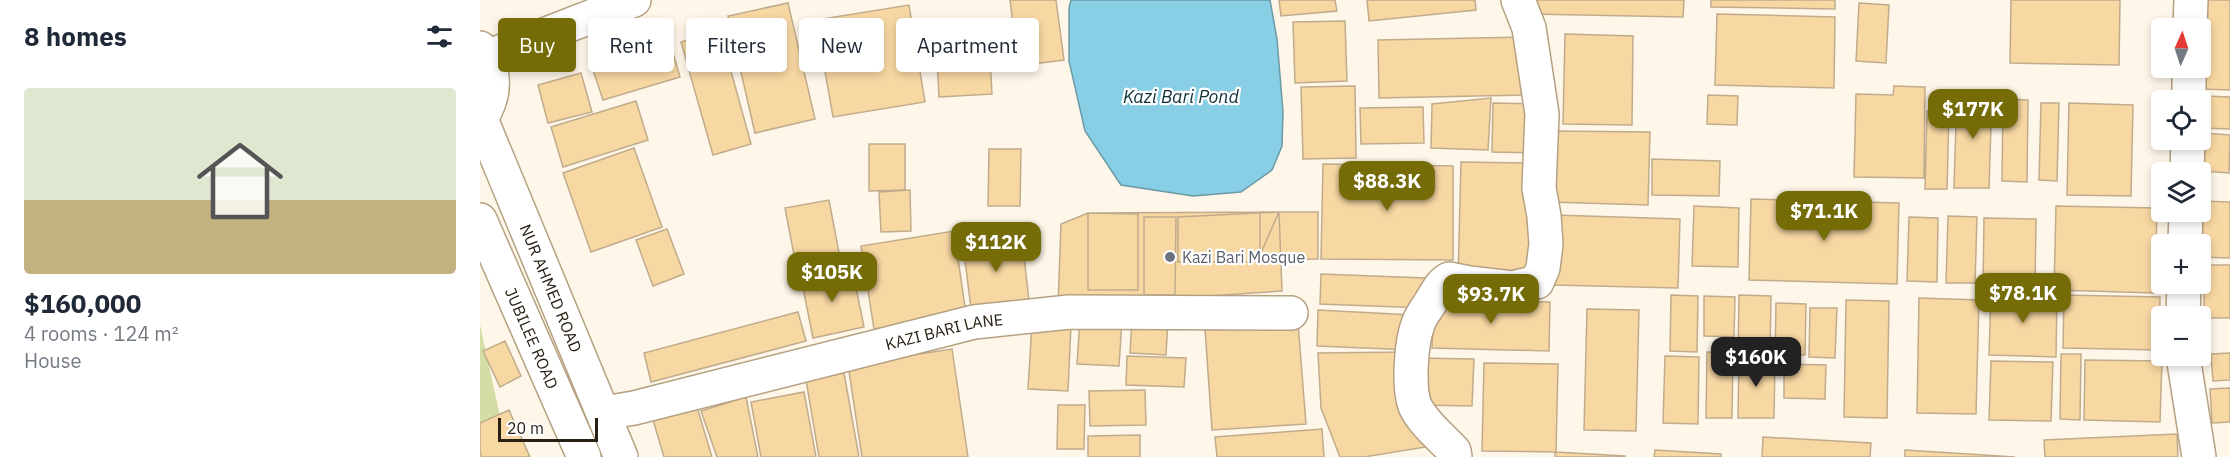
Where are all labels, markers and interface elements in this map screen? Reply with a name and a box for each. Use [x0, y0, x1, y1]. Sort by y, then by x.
chip: Buy [498, 18, 576, 72]
chip: Rent [588, 18, 674, 72]
chip: Filters [686, 18, 787, 72]
chip: New [799, 18, 884, 72]
chip: Apartment [896, 18, 1039, 72]
north arrow [2151, 18, 2211, 78]
map controls [2151, 18, 2211, 366]
text: 8 homes [24, 19, 127, 53]
icon: filters [423, 20, 456, 53]
water label: Kazi Bari Pond [1123, 85, 1240, 108]
pin: $177K [1931, 89, 2015, 140]
button: locate [2151, 90, 2211, 150]
text: $177K [1942, 95, 2004, 122]
icon: home [186, 127, 294, 235]
pin: $88.3K [1338, 161, 1436, 212]
button: layers [2151, 162, 2211, 222]
text: $88.3K [1353, 167, 1421, 194]
pin: $71.1K [1775, 191, 1873, 242]
text: $71.1K [1790, 197, 1858, 224]
street label: NUR AHMED ROAD [516, 221, 586, 355]
pin: $112K [954, 222, 1038, 273]
text: $112K [965, 228, 1027, 255]
button: + [2151, 234, 2211, 294]
place label: Kazi Bari Mosque [1182, 247, 1305, 267]
marker: Kazi Bari Mosque [1163, 250, 1177, 264]
pin: $105K [790, 252, 874, 303]
text: $105K [801, 258, 863, 285]
pin: $78.1K [1974, 273, 2072, 324]
pin: $93.7K [1442, 274, 1540, 325]
text: $78.1K [1989, 279, 2057, 306]
text: $93.7K [1457, 280, 1525, 307]
street label: JUBILEE ROAD [501, 284, 563, 392]
text: $160,000 [24, 286, 141, 320]
button: − [2151, 306, 2211, 366]
street label: KAZI BARI LANE [883, 309, 1004, 354]
text: 4 rooms · 124 m² [24, 320, 179, 347]
pin: $160K [1714, 337, 1798, 388]
text: $160K [1725, 343, 1787, 370]
text: House [24, 347, 81, 374]
scale bar [498, 415, 598, 442]
text: 20 m [507, 418, 544, 438]

